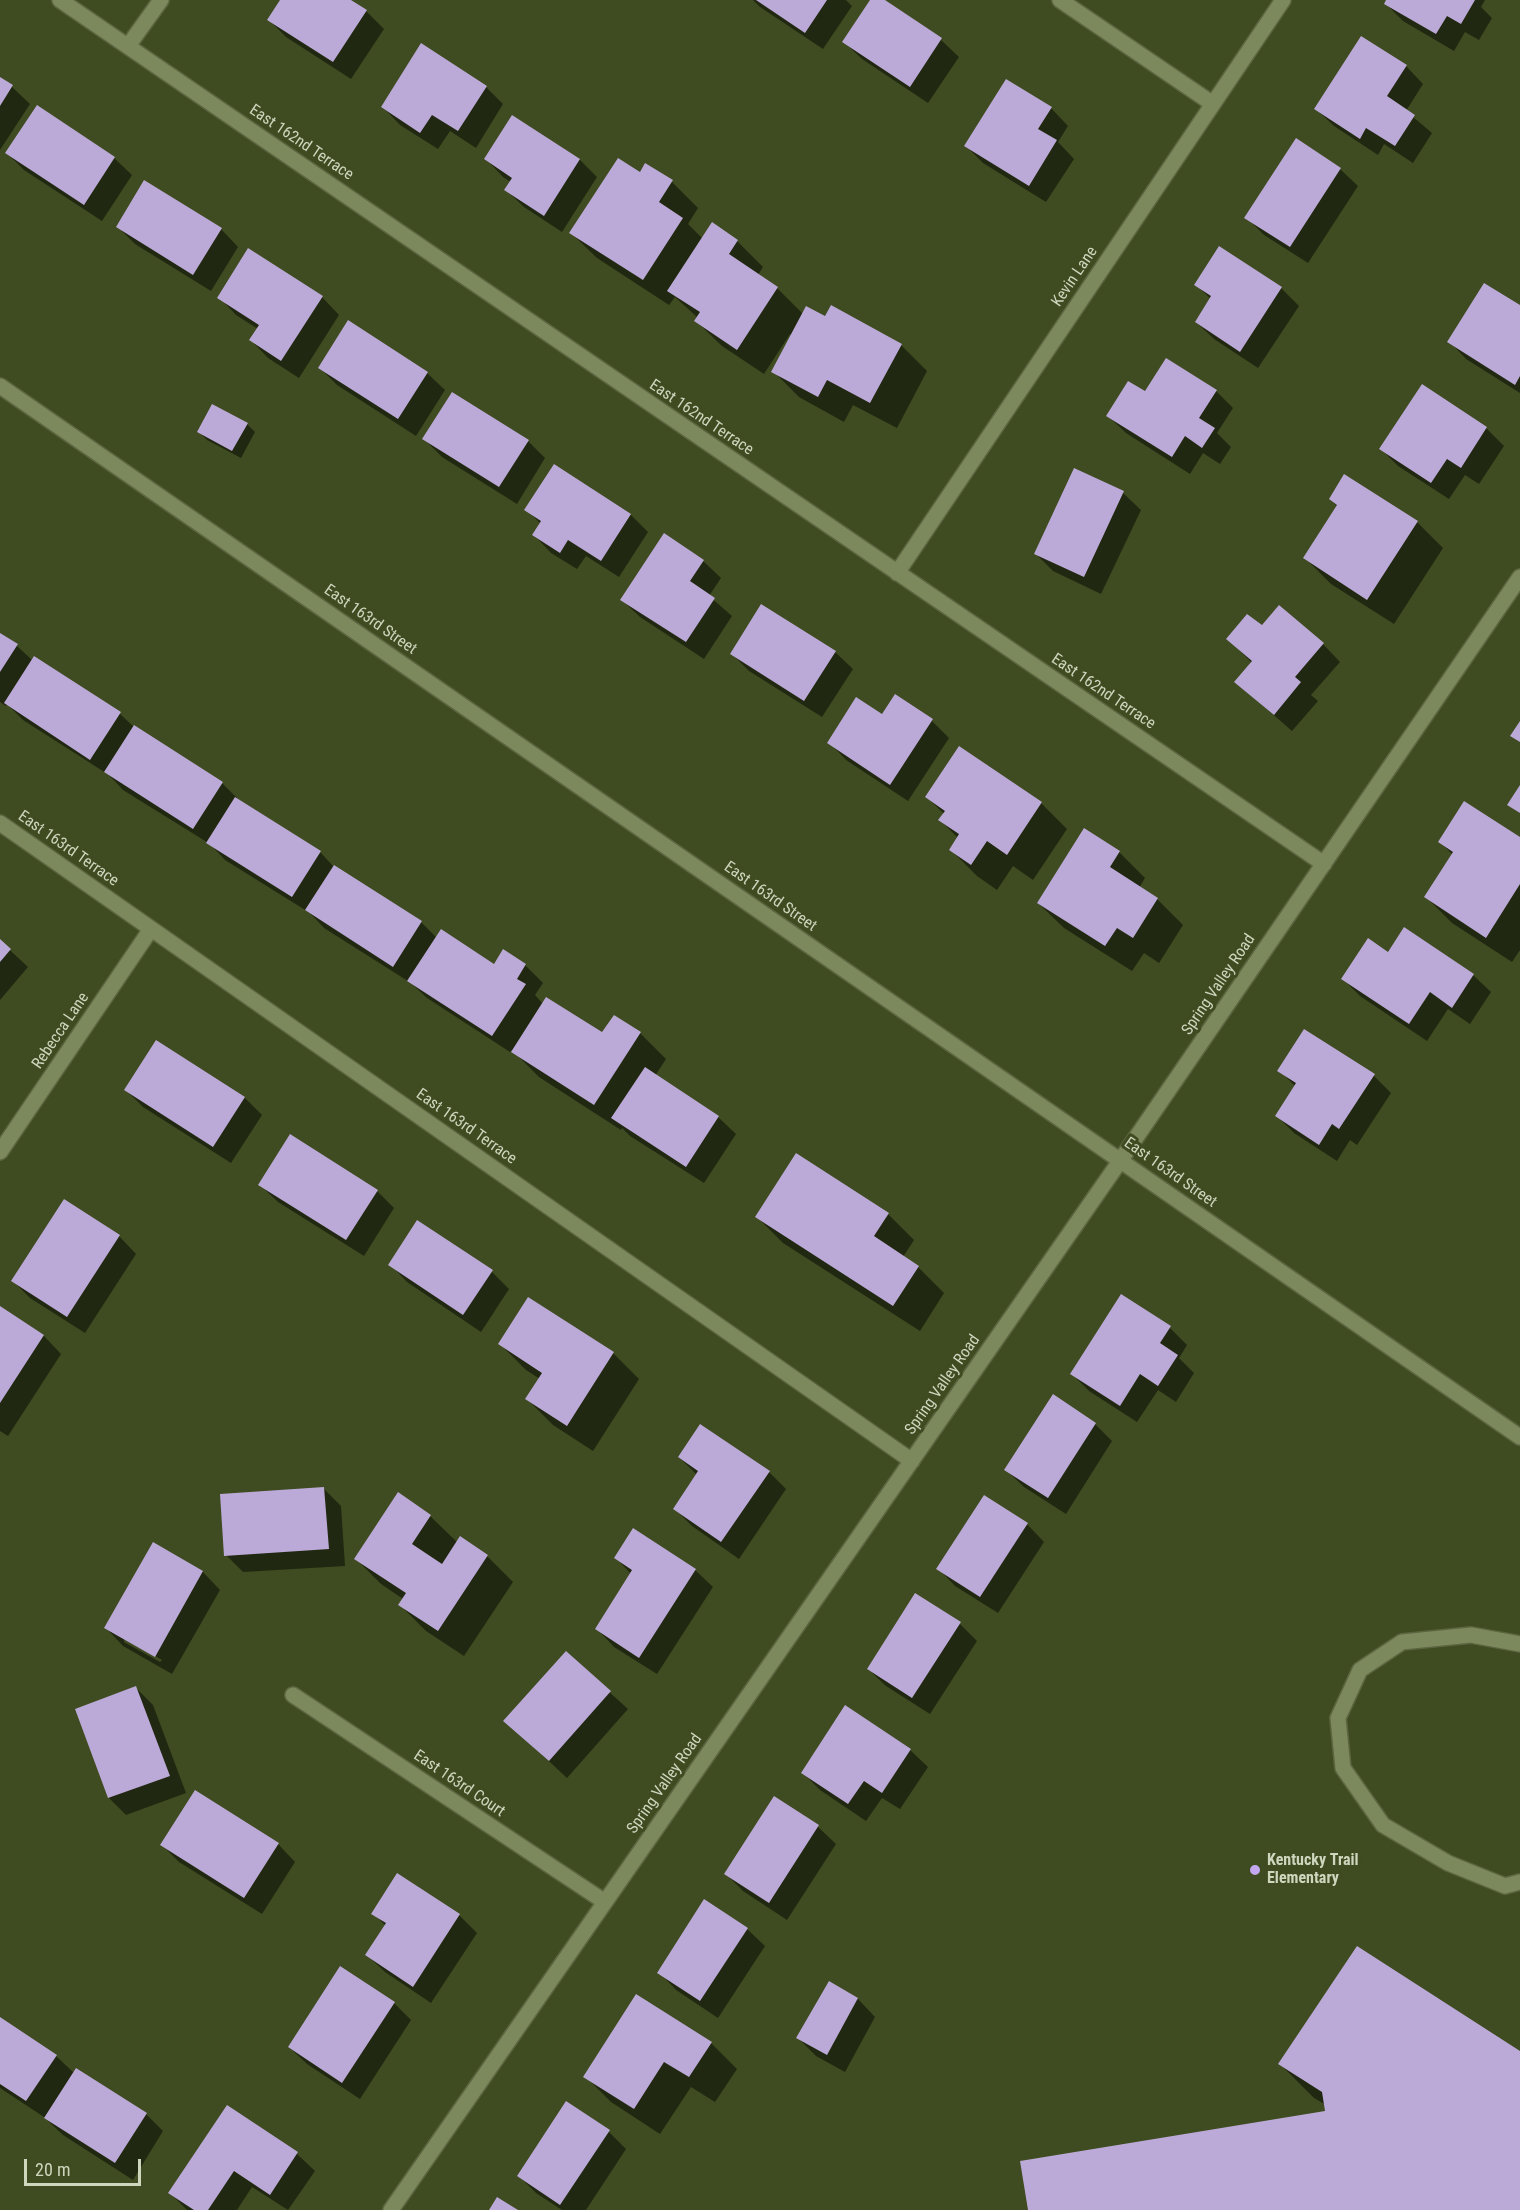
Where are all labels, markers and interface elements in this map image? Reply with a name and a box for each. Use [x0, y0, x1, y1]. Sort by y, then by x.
street label: East 162nd Terrace [245, 101, 357, 185]
street label: Kevin Lane [1048, 243, 1102, 311]
street label: East 162nd Terrace [645, 376, 757, 460]
street label: East 163rd Street [320, 581, 420, 659]
street label: East 162nd Terrace [1047, 650, 1159, 734]
street label: East 163rd Terrace [14, 807, 122, 891]
street label: East 163rd Street [720, 858, 820, 936]
street label: Spring Valley Road [1178, 931, 1260, 1039]
street label: Rebecca Lane [28, 989, 94, 1073]
street label: East 163rd Terrace [412, 1085, 520, 1169]
street label: East 163rd Street [1120, 1134, 1220, 1212]
street label: Spring Valley Road [901, 1331, 985, 1439]
street label: Spring Valley Road [623, 1730, 707, 1838]
street label: East 163rd Court [410, 1746, 508, 1822]
place label: Kentucky Trail Elementary [1267, 1851, 1359, 1889]
marker: Kentucky Trail Elementary [1248, 1863, 1262, 1877]
scale bar [27, 2147, 144, 2185]
text: 20 m [35, 2159, 70, 2180]

